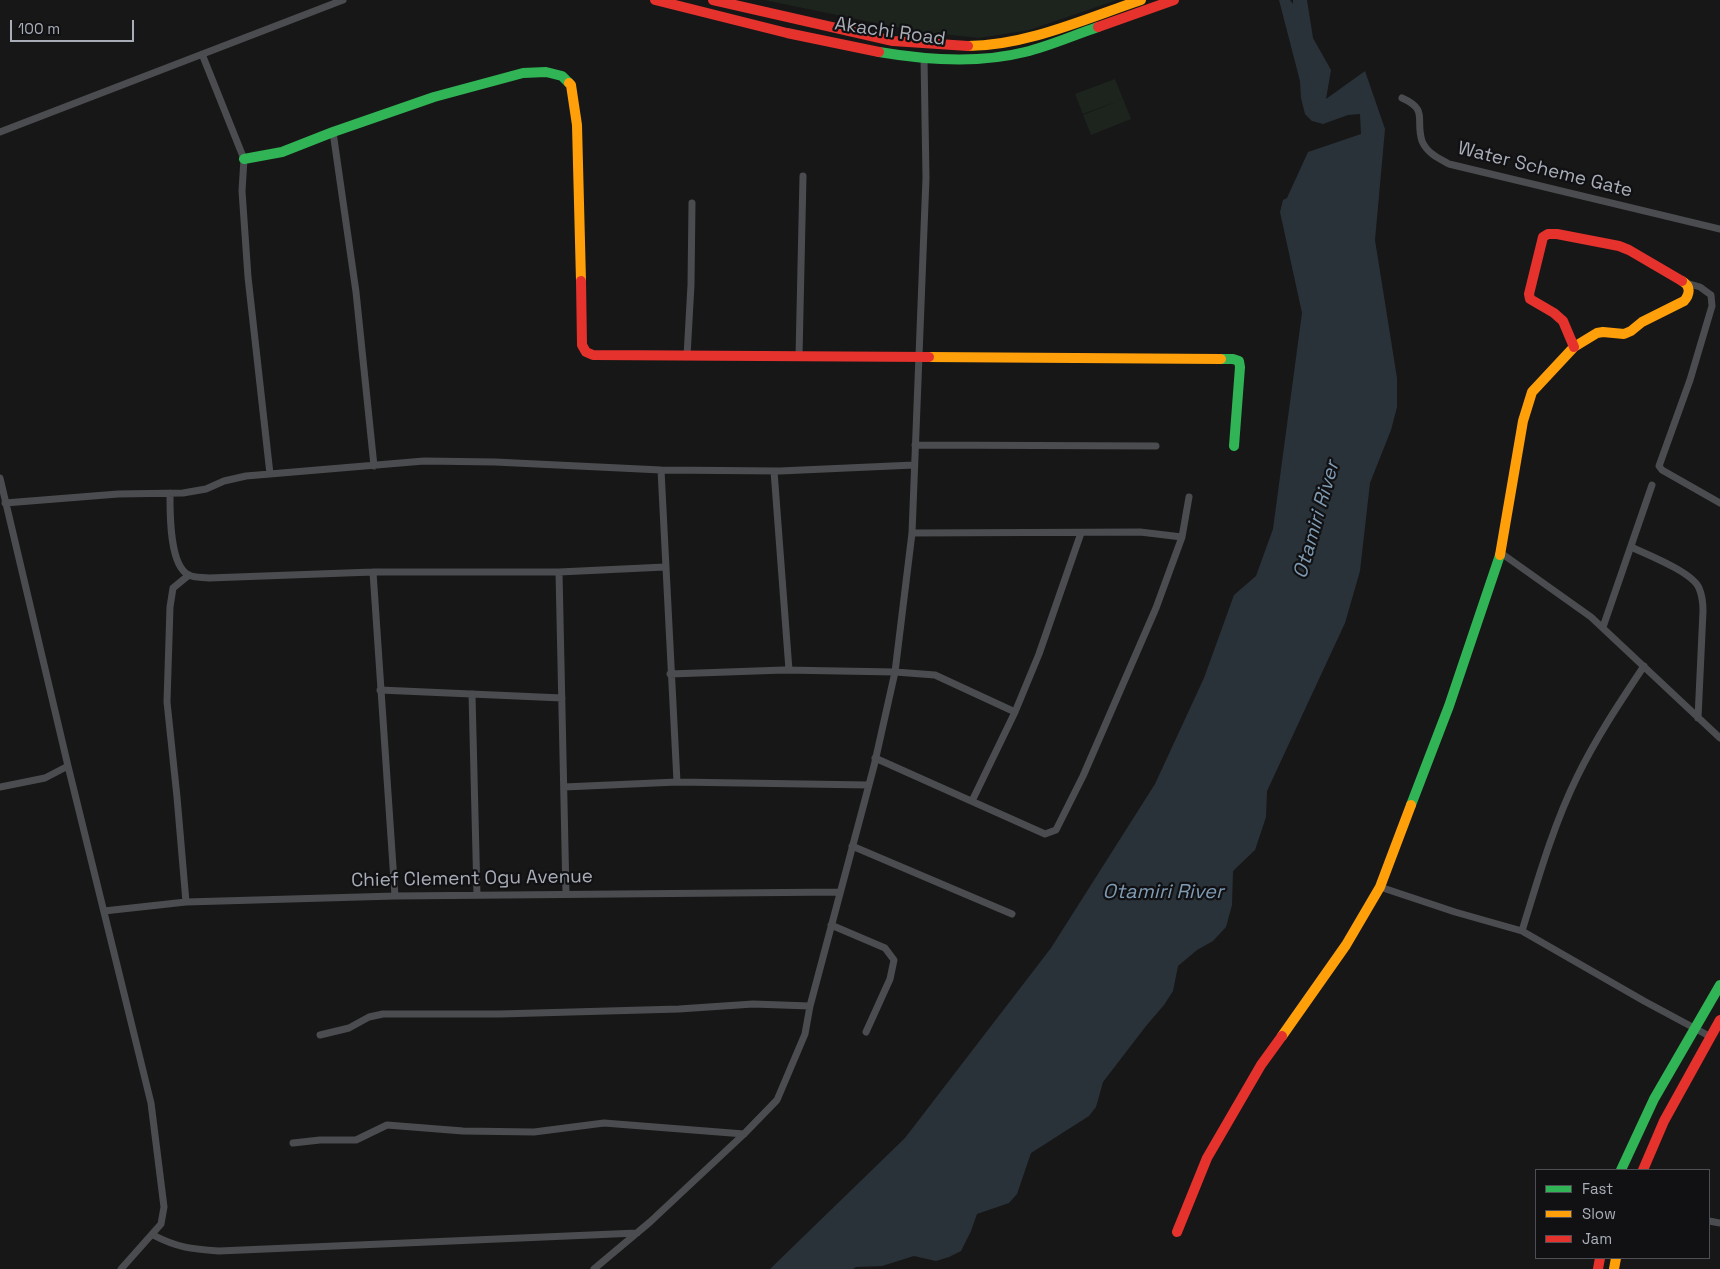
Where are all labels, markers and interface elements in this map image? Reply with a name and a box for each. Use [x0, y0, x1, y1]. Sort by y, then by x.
scale bar [12, 10, 136, 42]
street label: Akachi Road [833, 13, 947, 51]
text: 100 m [18, 19, 60, 38]
street label: Water Scheme Gate [1455, 137, 1635, 203]
water label: Otamiri River [1289, 459, 1345, 581]
street label: Chief Clement Ogu Avenue [351, 865, 593, 893]
water label: Otamiri River [1103, 881, 1223, 905]
legend [1535, 1169, 1710, 1259]
text: Fast [1582, 1179, 1613, 1198]
text: Slow [1582, 1204, 1616, 1223]
text: Jam [1582, 1229, 1612, 1248]

